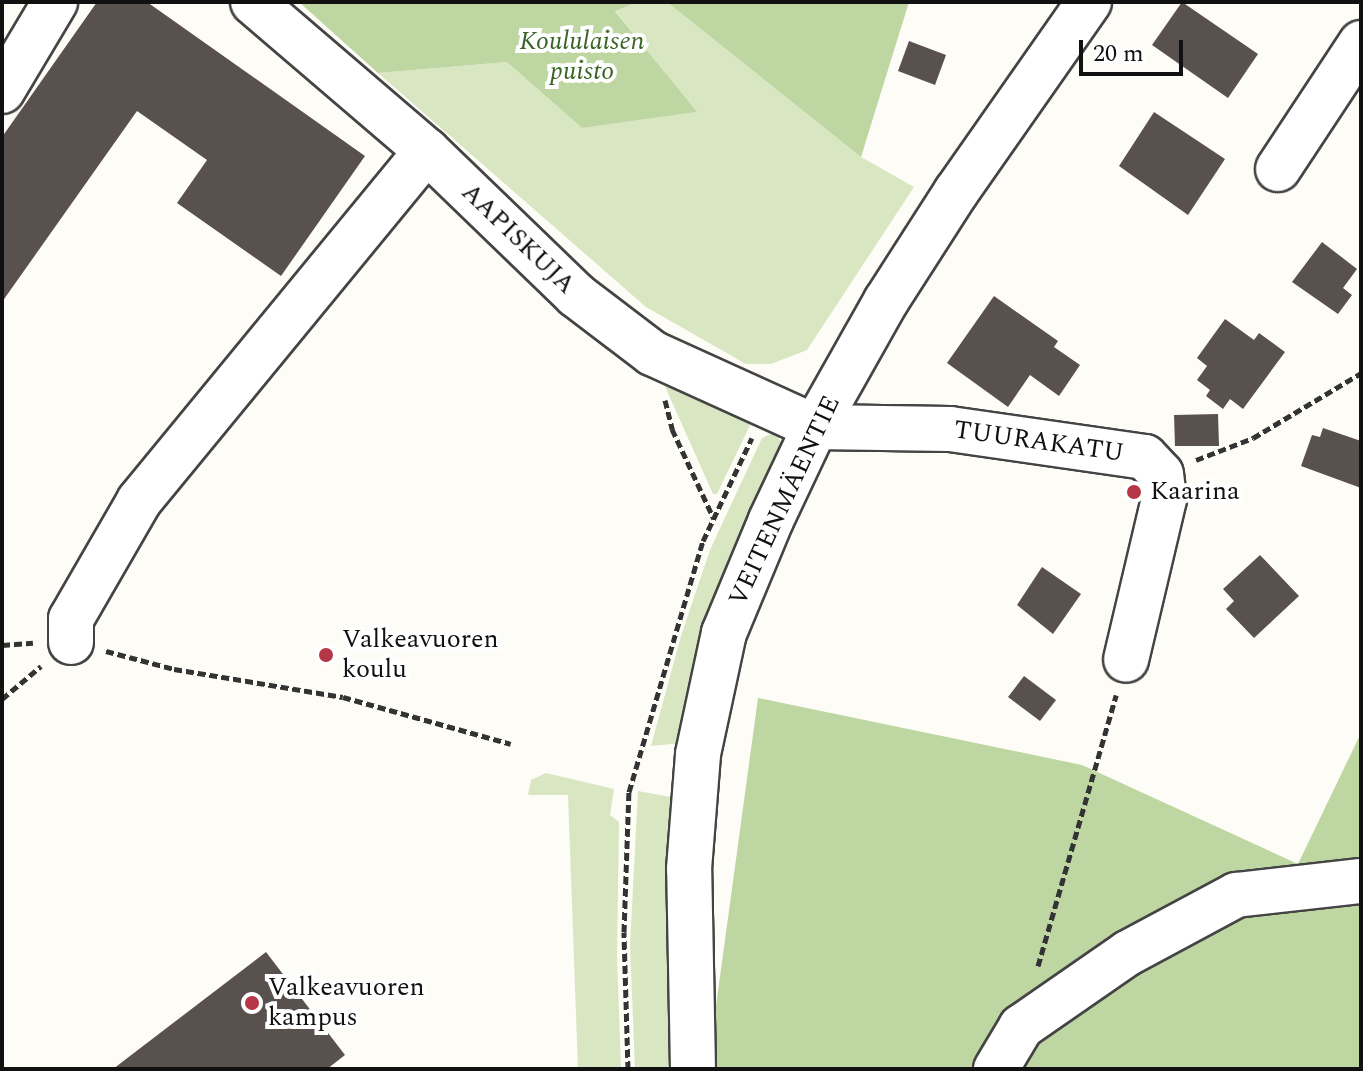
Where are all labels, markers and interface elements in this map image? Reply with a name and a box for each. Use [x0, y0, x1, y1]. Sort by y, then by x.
scale bar [1083, 24, 1187, 74]
park label: Koululaisen puisto [519, 26, 645, 88]
text: 20 m [1093, 36, 1144, 72]
street label: AAPISKUJA [455, 177, 581, 301]
street label: VEITENMÄENTIE [723, 391, 847, 611]
street label: TUURAKATU [952, 415, 1126, 469]
place label: Kaarina [1150, 476, 1240, 508]
marker: Kaarina [1125, 483, 1143, 501]
place label: Valkeavuoren koulu [342, 624, 499, 686]
marker: Valkeavuoren koulu [317, 646, 335, 664]
place label: Valkeavuoren kampus [268, 972, 425, 1034]
marker: Valkeavuoren kampus [243, 994, 261, 1012]

